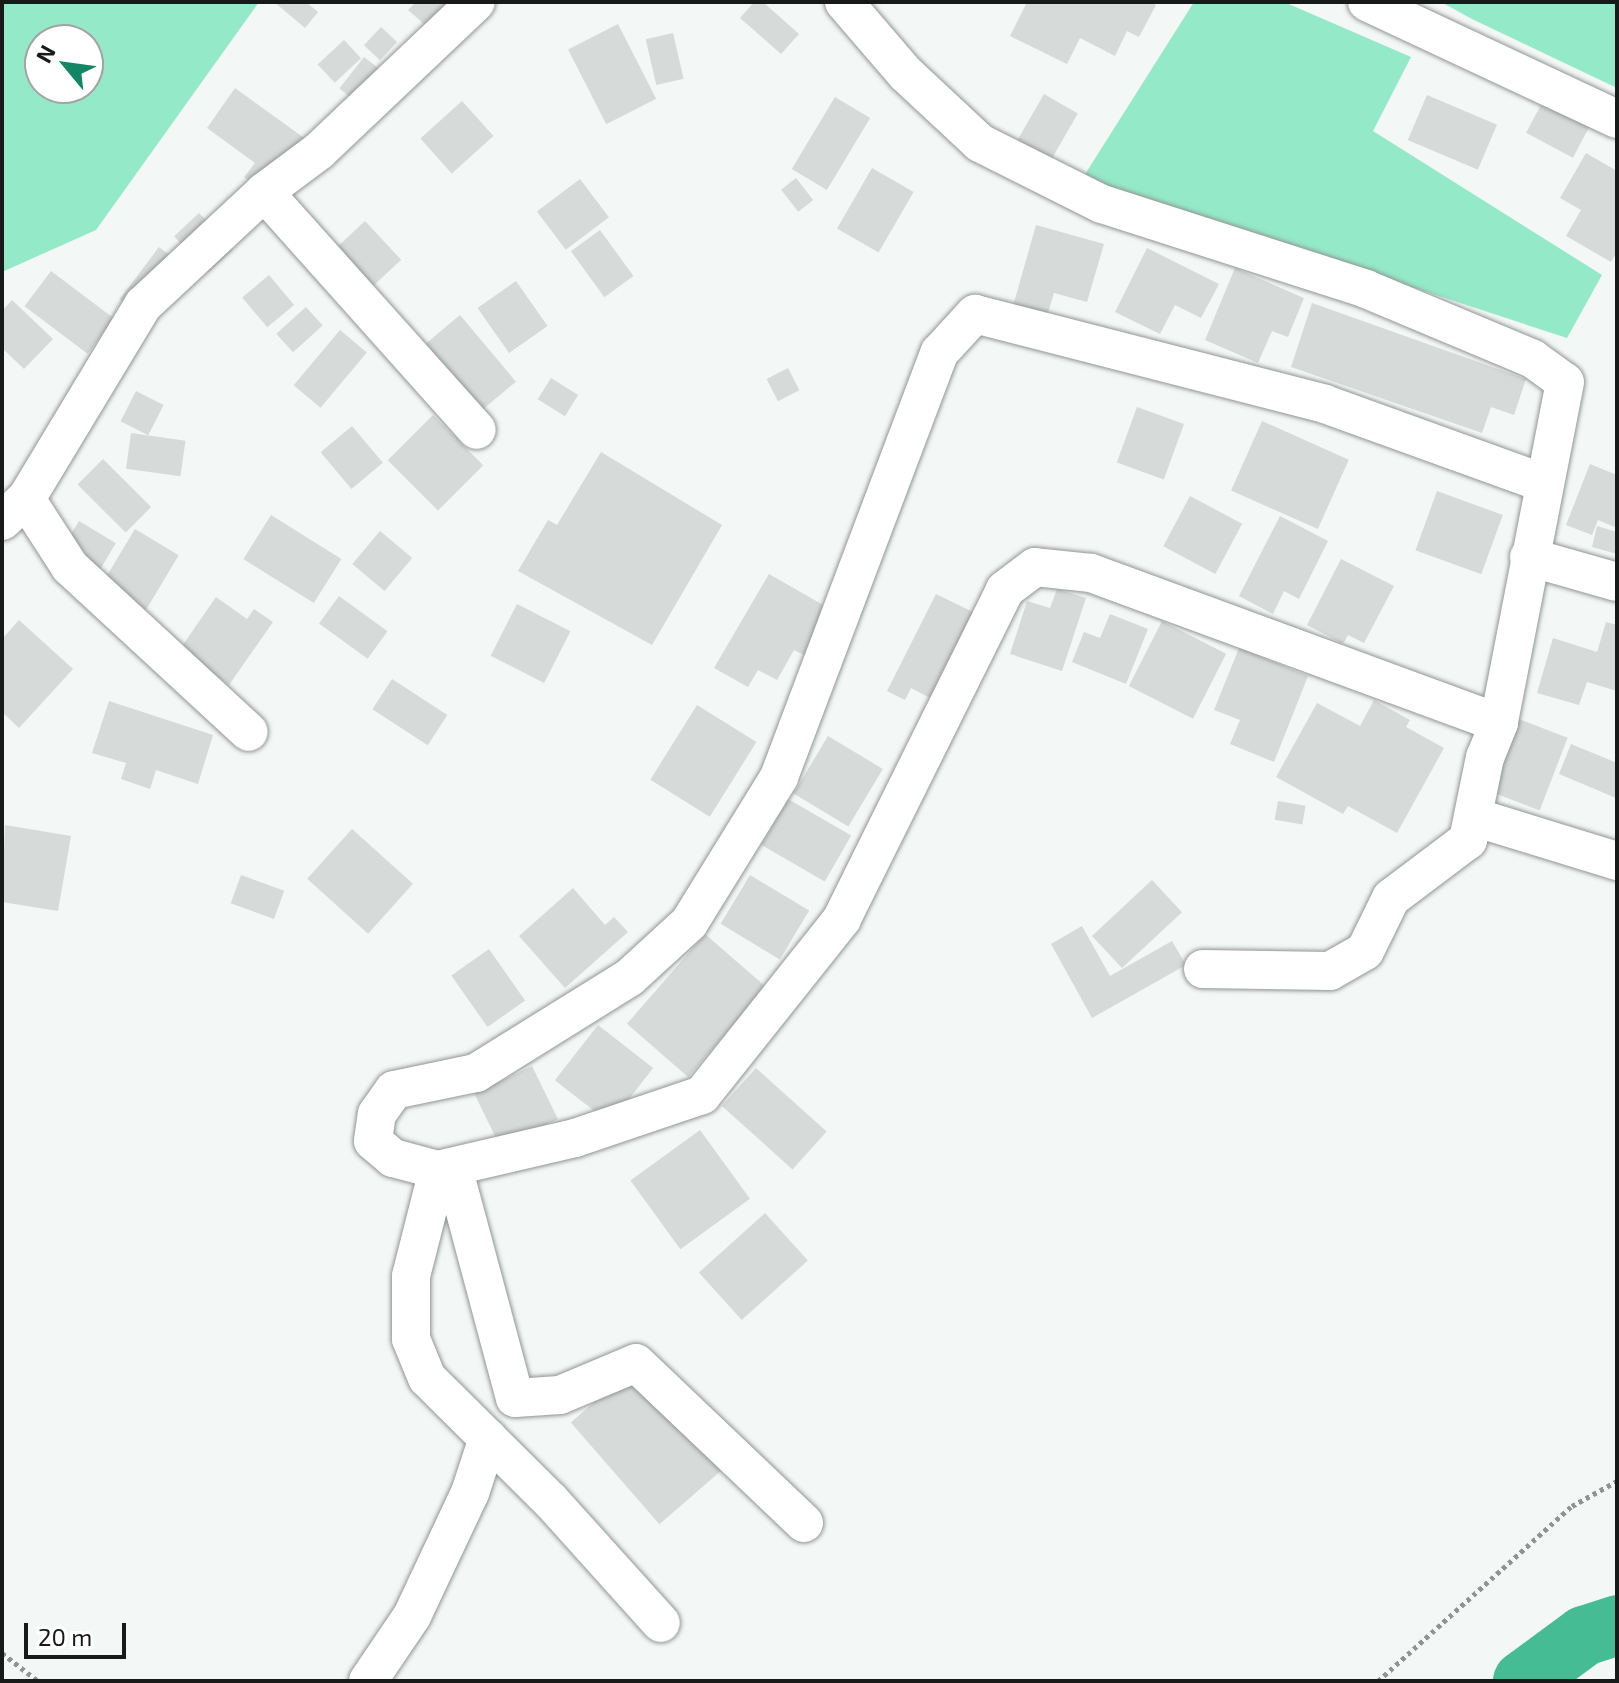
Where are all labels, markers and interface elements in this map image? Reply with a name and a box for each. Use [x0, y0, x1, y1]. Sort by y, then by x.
north arrow [24, 24, 104, 104]
text: N [30, 40, 60, 67]
scale bar [28, 1607, 130, 1657]
text: 20 m [38, 1622, 92, 1651]

